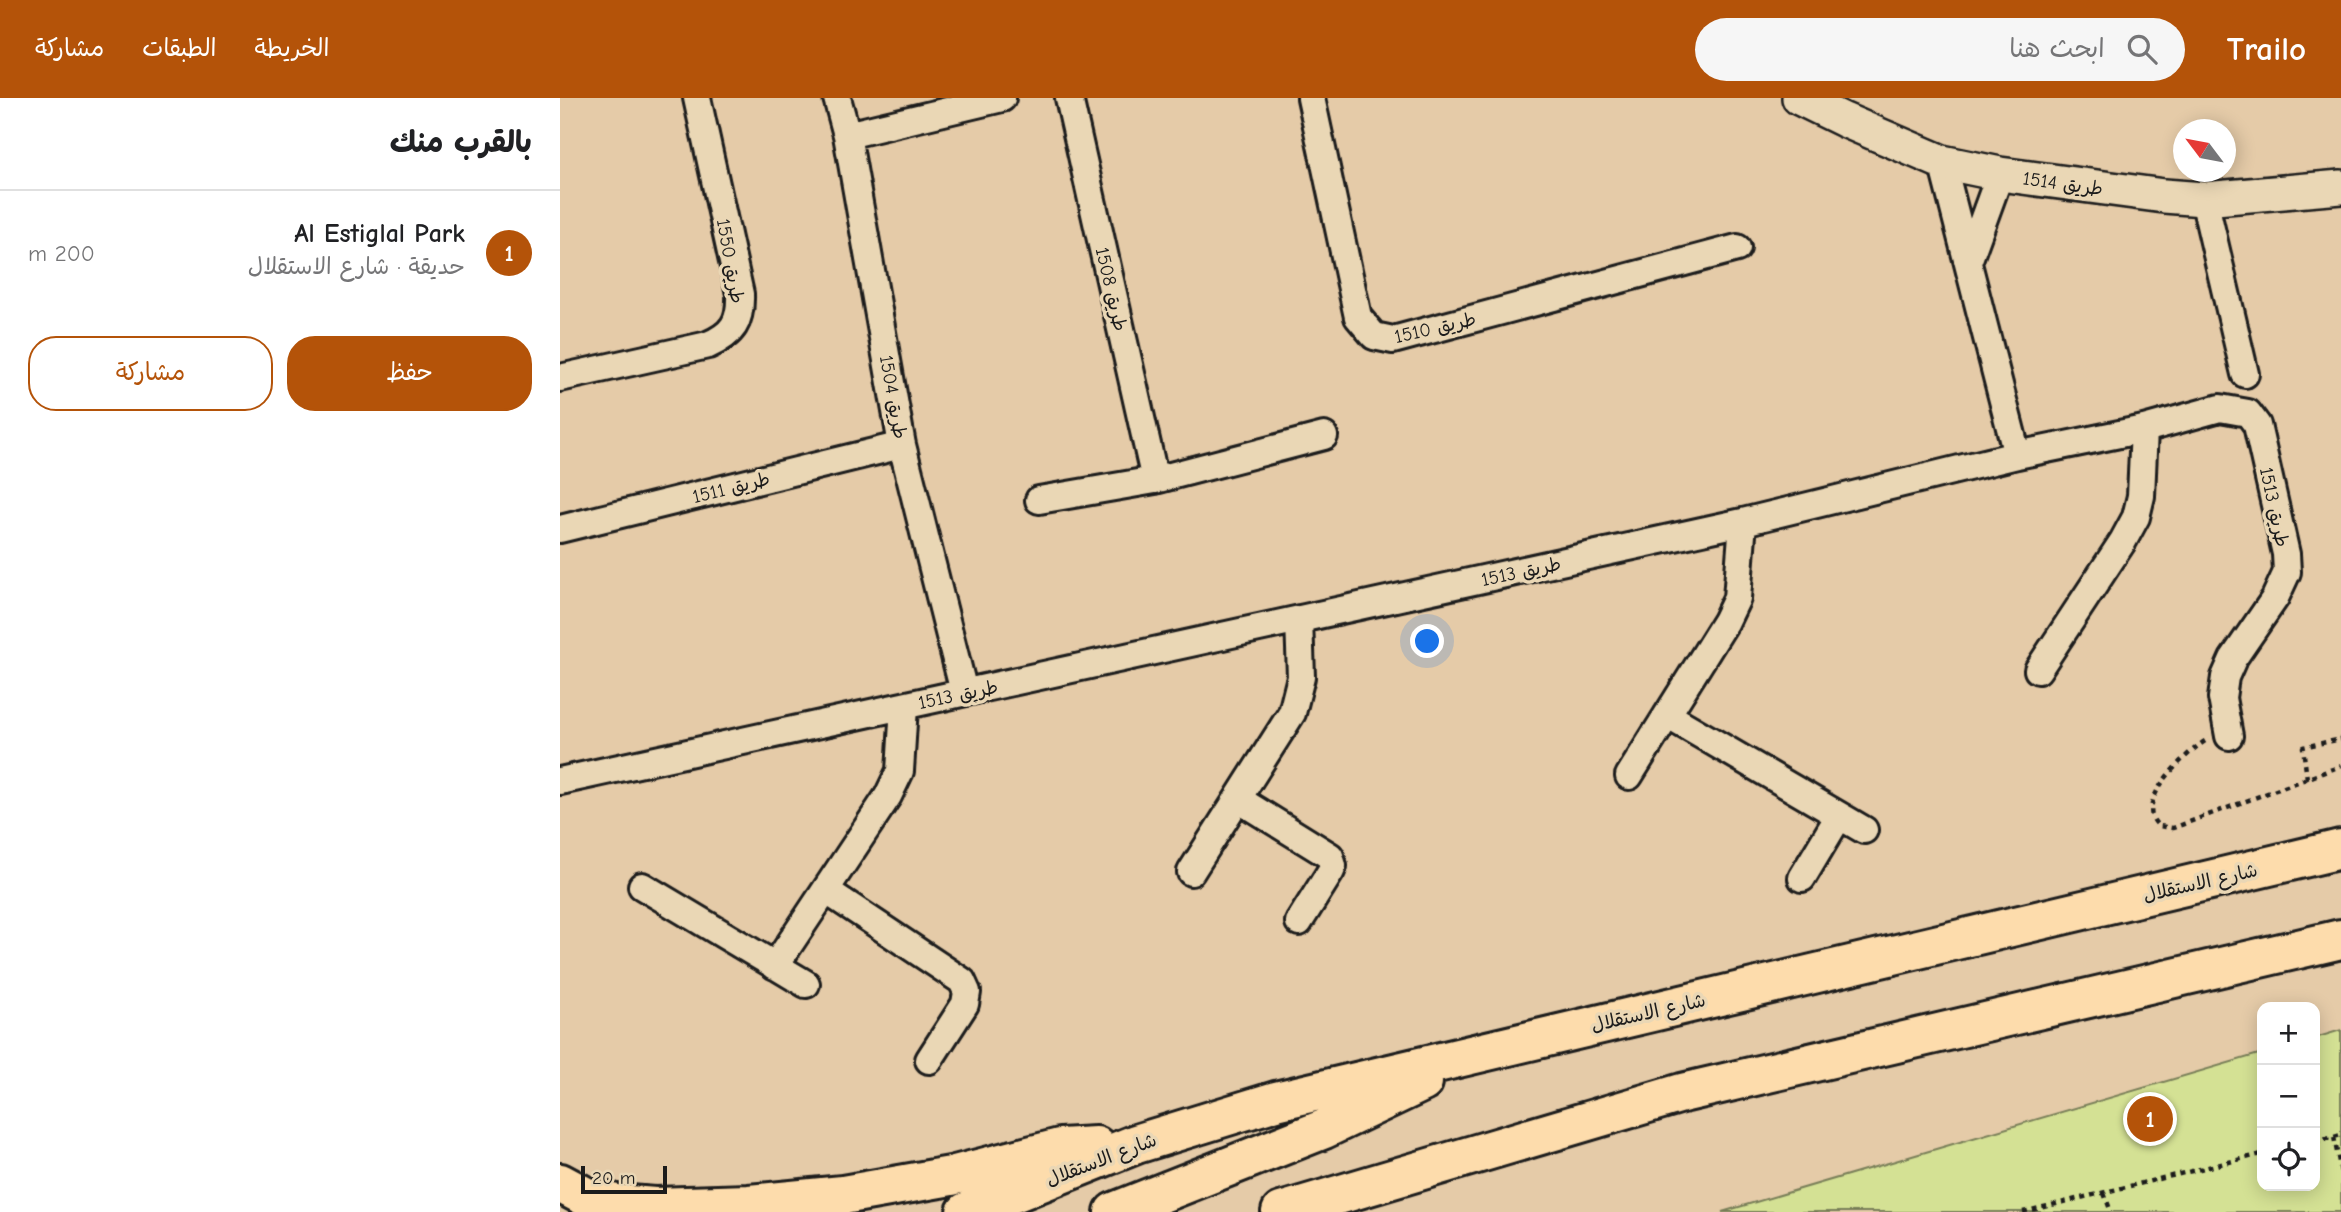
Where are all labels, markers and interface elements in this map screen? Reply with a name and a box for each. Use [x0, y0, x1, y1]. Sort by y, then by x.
search box [1695, 18, 2185, 81]
icon: search [2123, 30, 2161, 68]
text: Trailo [2227, 30, 2306, 68]
text: مشاركة [35, 34, 104, 62]
text: الطبقات [142, 34, 217, 62]
text: الخريطة [255, 34, 329, 62]
text: ابحث هنا [2009, 34, 2105, 64]
north arrow [2173, 119, 2236, 182]
text: بالقرب منك [390, 125, 532, 160]
street label: طريق 1514 [2021, 167, 2104, 201]
street label: طريق 1550 [712, 217, 748, 305]
text: Al Estiglal Park [294, 219, 465, 249]
text: 200 m [28, 240, 95, 267]
text: 1 [504, 240, 514, 267]
street label: طريق 1508 [1091, 245, 1131, 333]
text: حديقة · شارع الاستقلال [248, 253, 465, 280]
street label: طريق 1510 [1392, 308, 1478, 348]
button: مشاركة [28, 336, 273, 411]
button: حفظ [287, 336, 532, 411]
street label: طريق 1504 [875, 353, 911, 441]
street label: طريق 1513 [2255, 465, 2293, 549]
street label: طريق 1511 [690, 468, 772, 508]
street label: طريق 1513 [1479, 553, 1563, 591]
your location [1410, 624, 1444, 658]
street label: طريق 1513 [916, 676, 1000, 714]
street label: شارع الاستقلال [2141, 859, 2260, 909]
street label: شارع الاستقلال [1589, 989, 1708, 1039]
map controls [2257, 1002, 2320, 1191]
button: + [2257, 1002, 2320, 1065]
button: − [2257, 1065, 2320, 1128]
pin: 1 [2127, 1093, 2173, 1145]
button: locate [2257, 1128, 2320, 1191]
street label: شارع الاستقلال [1043, 1129, 1161, 1193]
scale bar [581, 1163, 667, 1195]
text: 20 m [592, 1167, 636, 1189]

